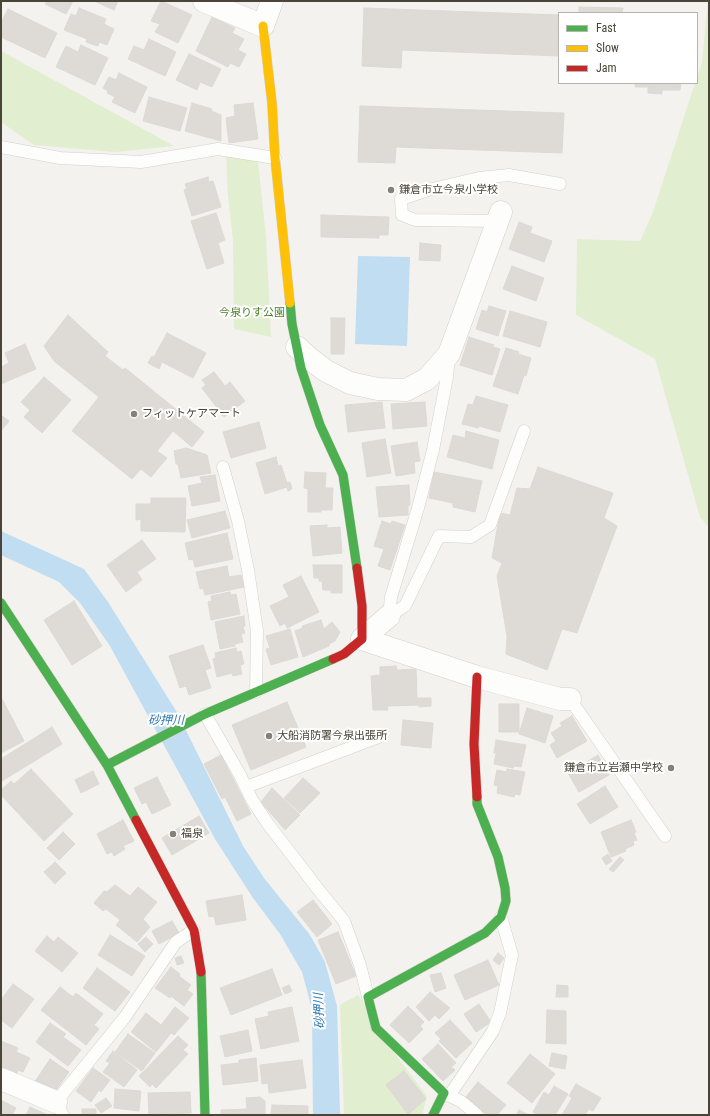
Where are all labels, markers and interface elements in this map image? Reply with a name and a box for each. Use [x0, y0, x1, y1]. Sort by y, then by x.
legend [558, 12, 698, 84]
text: Fast [596, 21, 616, 35]
text: Slow [596, 41, 619, 55]
text: Jam [596, 61, 617, 75]
place label: 鎌倉市立今泉小学校 [399, 183, 498, 197]
marker: 鎌倉市立今泉小学校 [386, 185, 396, 195]
park label: 今泉りす公園 [219, 306, 285, 320]
place label: フィットケアマート [142, 407, 241, 421]
marker: フィットケアマート [129, 409, 139, 419]
water label: 砂押川 [148, 714, 184, 728]
place label: 大船消防署今泉出張所 [277, 729, 387, 743]
marker: 大船消防署今泉出張所 [264, 731, 274, 741]
place label: 鎌倉市立岩瀬中学校 [564, 761, 663, 775]
marker: 鎌倉市立岩瀬中学校 [666, 763, 676, 773]
place label: 福泉 [181, 827, 203, 841]
marker: 福泉 [168, 829, 178, 839]
water label: 砂押川 [312, 993, 328, 1029]

